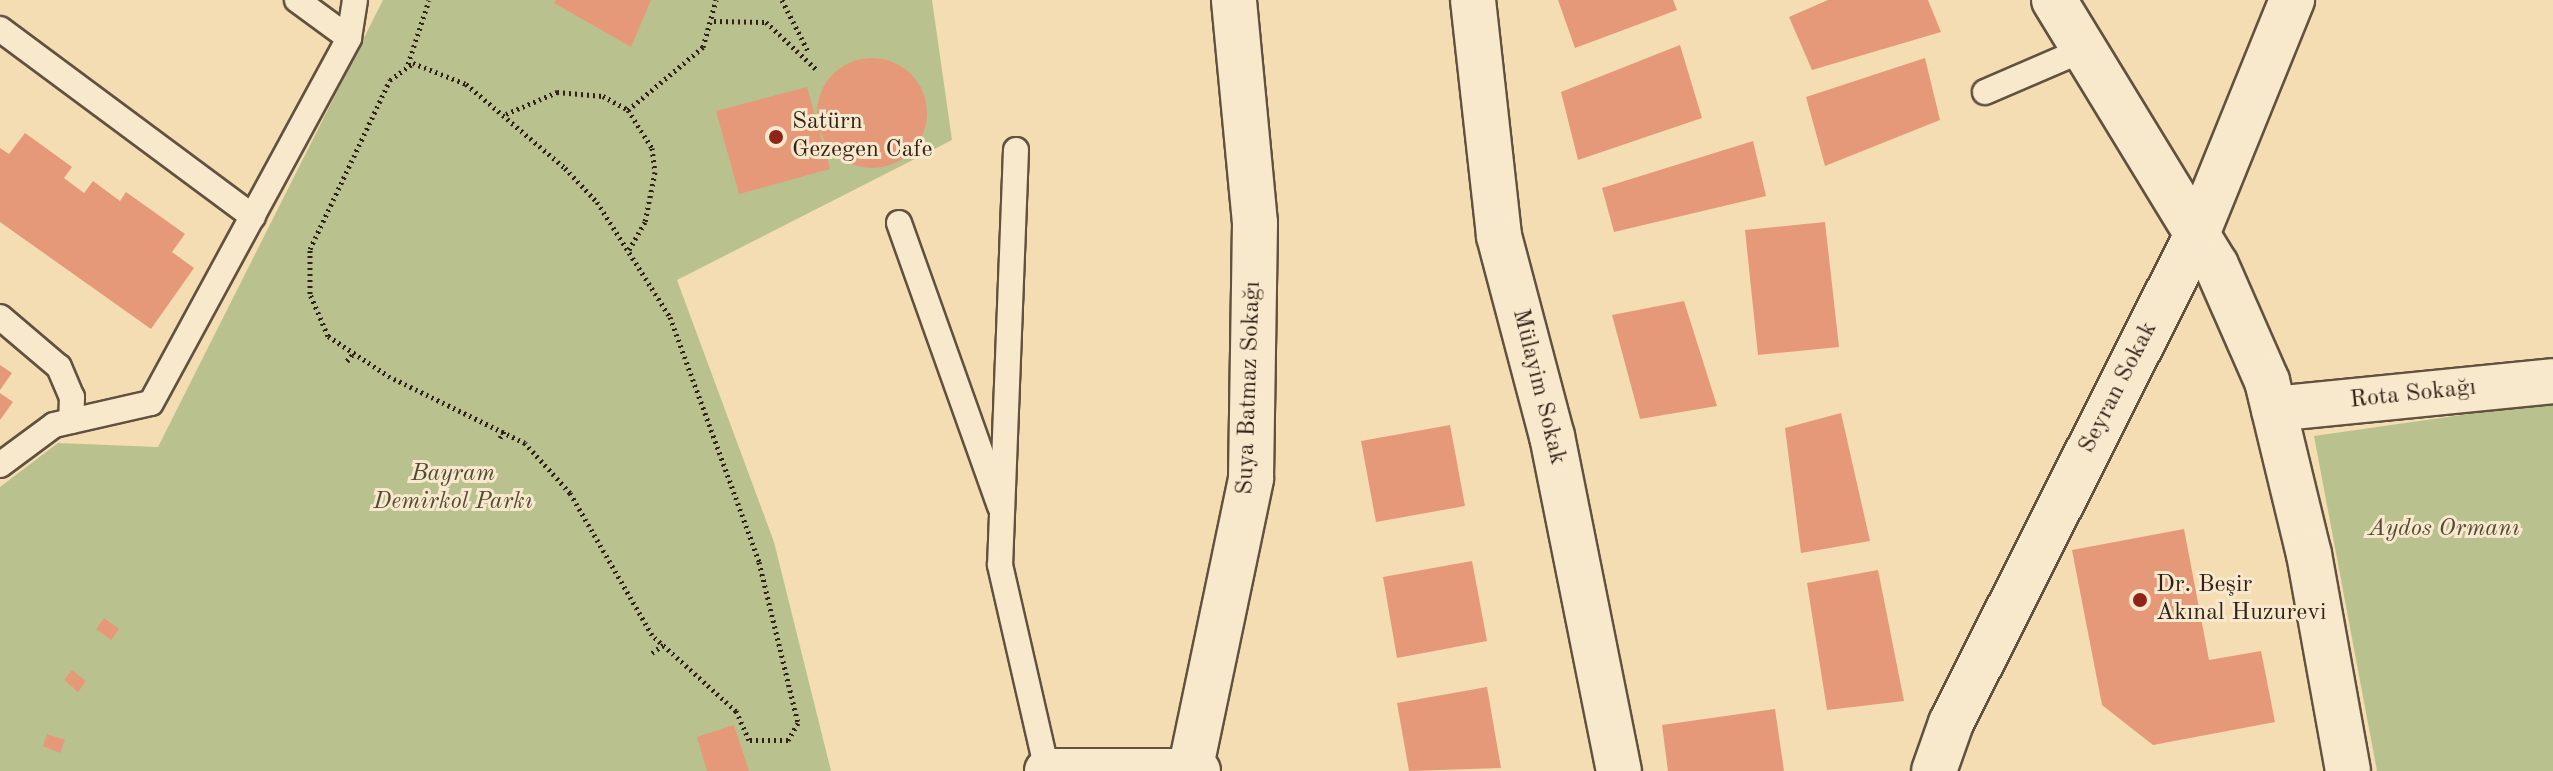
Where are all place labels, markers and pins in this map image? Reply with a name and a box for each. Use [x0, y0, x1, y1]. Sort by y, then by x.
place label: Satürn Gezegen Cafe [792, 109, 932, 165]
marker: Satürn Gezegen Cafe [767, 128, 785, 146]
place label: Dr. Beşir Akınal Huzurevi [2156, 572, 2326, 628]
marker: Dr. Beşir Akınal Huzurevi [2131, 591, 2149, 609]

